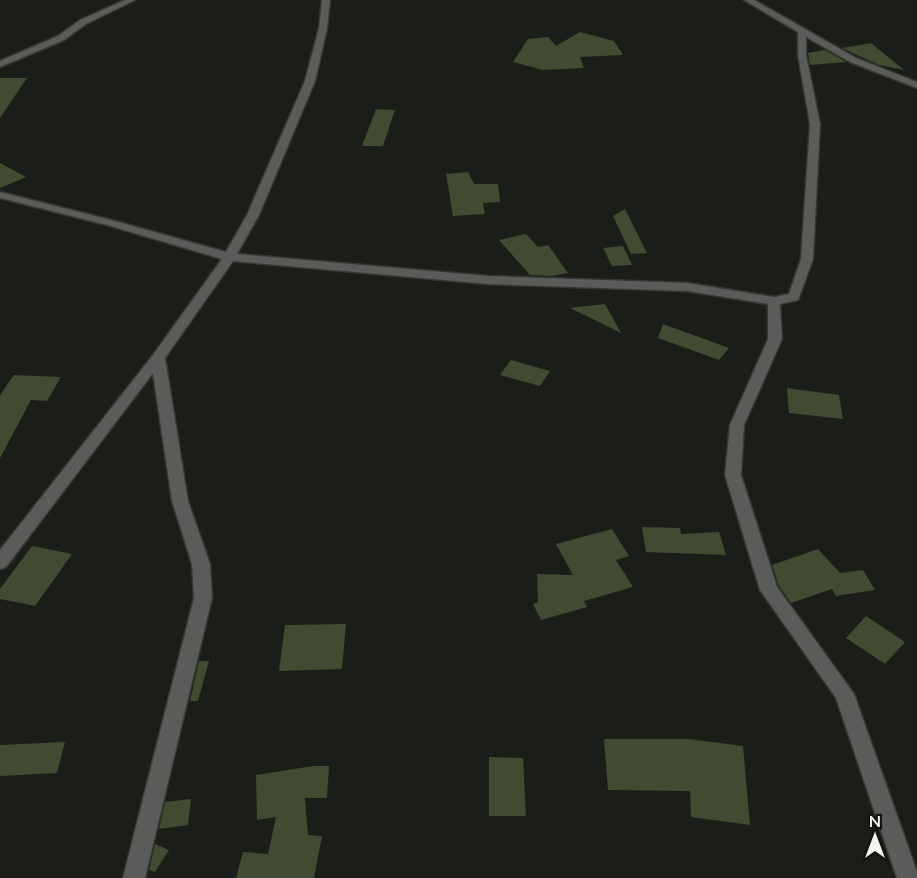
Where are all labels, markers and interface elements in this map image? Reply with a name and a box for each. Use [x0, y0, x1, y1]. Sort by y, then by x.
north arrow [845, 806, 905, 866]
text: N [869, 811, 881, 830]

